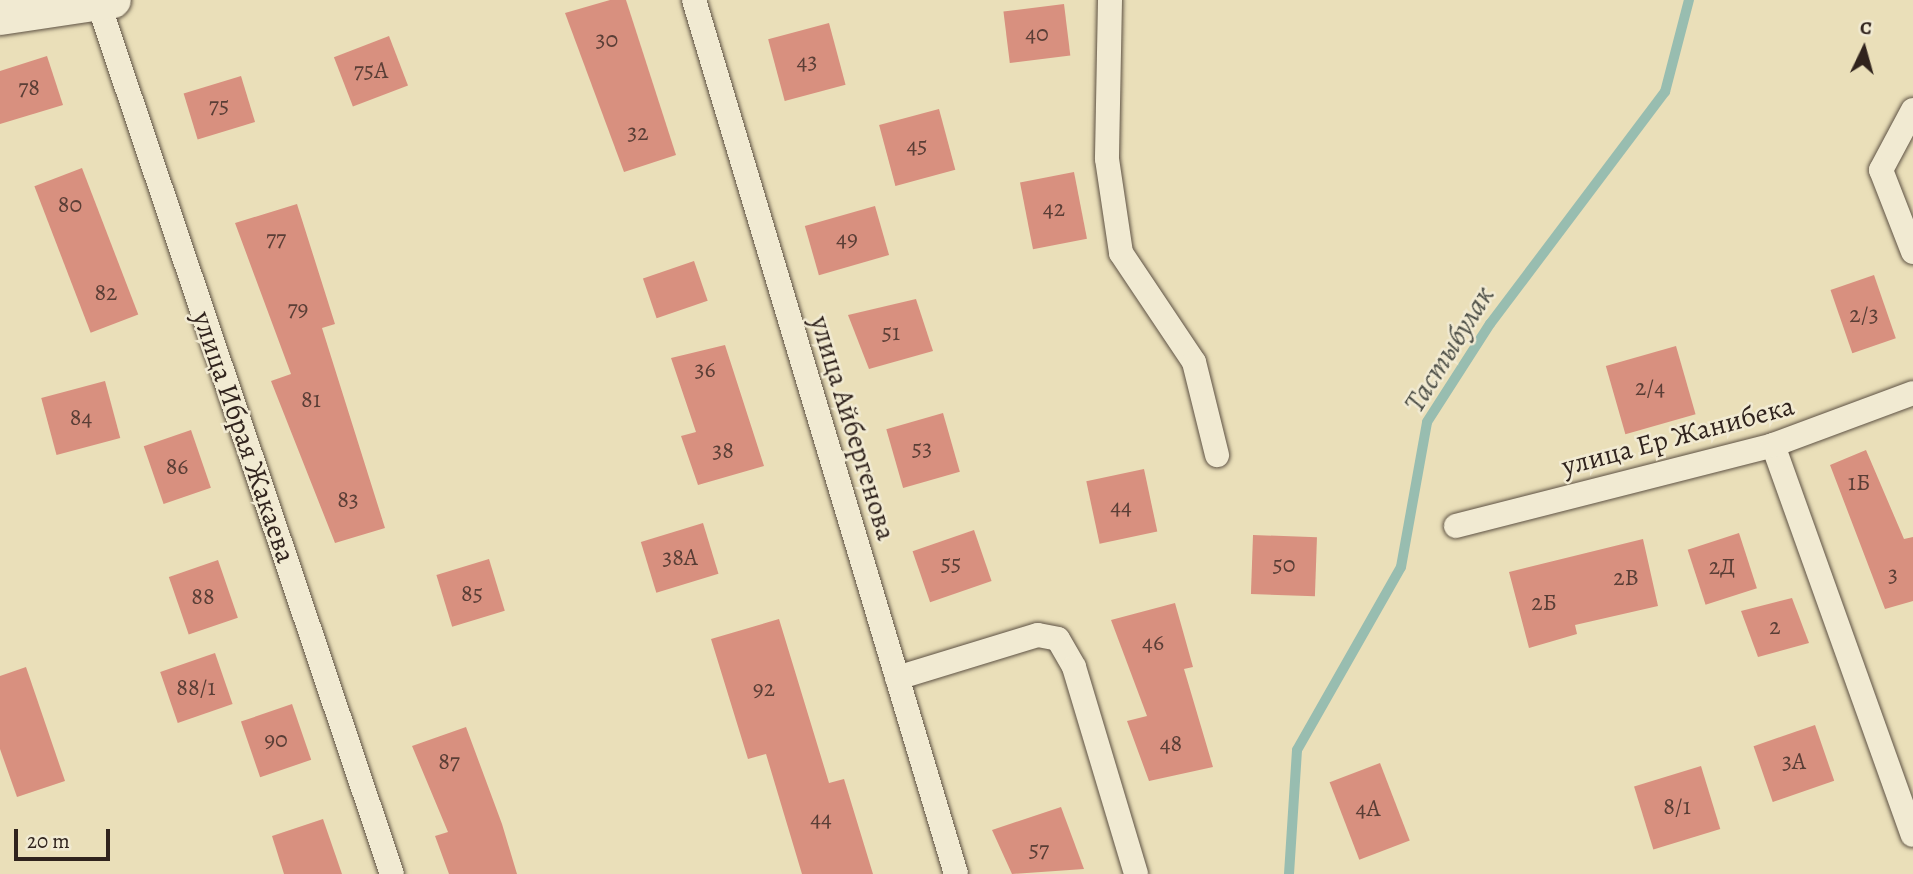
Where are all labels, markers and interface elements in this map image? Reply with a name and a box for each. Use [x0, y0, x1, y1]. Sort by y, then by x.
north arrow [1829, 14, 1899, 84]
text: С [1859, 15, 1873, 42]
house number: 40 [1025, 20, 1049, 48]
house number: 30 [596, 26, 618, 54]
house number: 43 [797, 48, 817, 76]
house number: 75А [354, 57, 388, 85]
house number: 78 [18, 74, 40, 102]
house number: 75 [209, 92, 229, 120]
house number: 32 [627, 119, 649, 147]
house number: 45 [906, 132, 928, 160]
house number: 80 [58, 191, 82, 219]
house number: 42 [1043, 195, 1065, 223]
house number: 77 [266, 225, 286, 253]
house number: 49 [836, 225, 858, 253]
house number: 82 [94, 279, 118, 307]
water label: Тастыбулак [1396, 279, 1502, 419]
house number: 79 [288, 295, 308, 323]
house number: 2/3 [1849, 301, 1879, 329]
street label: улица Ибрая Жакаева [185, 307, 303, 567]
street label: улица Айбергенова [803, 312, 903, 544]
house number: 51 [882, 319, 900, 347]
house number: 36 [694, 356, 716, 384]
house number: 2/4 [1635, 374, 1665, 402]
house number: 81 [301, 386, 321, 414]
street label: улица Ер Жанибека [1558, 389, 1798, 483]
house number: 84 [70, 404, 92, 432]
house number: 53 [912, 435, 932, 463]
house number: 38 [712, 437, 734, 465]
house number: 86 [166, 453, 188, 481]
house number: 1Б [1848, 469, 1870, 497]
house number: 83 [337, 486, 359, 514]
house number: 44 [1110, 493, 1132, 521]
house number: 38А [662, 544, 698, 572]
house number: 55 [941, 550, 961, 578]
house number: 50 [1272, 551, 1296, 579]
house number: 2Д [1709, 553, 1735, 581]
house number: 3 [1888, 561, 1898, 589]
house number: 2В [1613, 564, 1639, 592]
house number: 85 [461, 580, 483, 608]
house number: 88 [191, 583, 215, 611]
house number: 2Б [1531, 589, 1557, 617]
house number: 2 [1769, 613, 1781, 641]
house number: 46 [1142, 629, 1164, 657]
house number: 88/1 [176, 674, 216, 702]
house number: 92 [753, 675, 775, 703]
house number: 90 [264, 726, 288, 754]
house number: 48 [1160, 730, 1182, 758]
house number: 87 [438, 748, 460, 776]
house number: 3А [1782, 748, 1806, 776]
house number: 8/1 [1663, 793, 1691, 821]
house number: 4А [1356, 795, 1380, 823]
house number: 44 [810, 805, 832, 833]
scale bar [18, 814, 114, 858]
text: 20 m [27, 827, 70, 855]
house number: 57 [1029, 836, 1049, 864]

